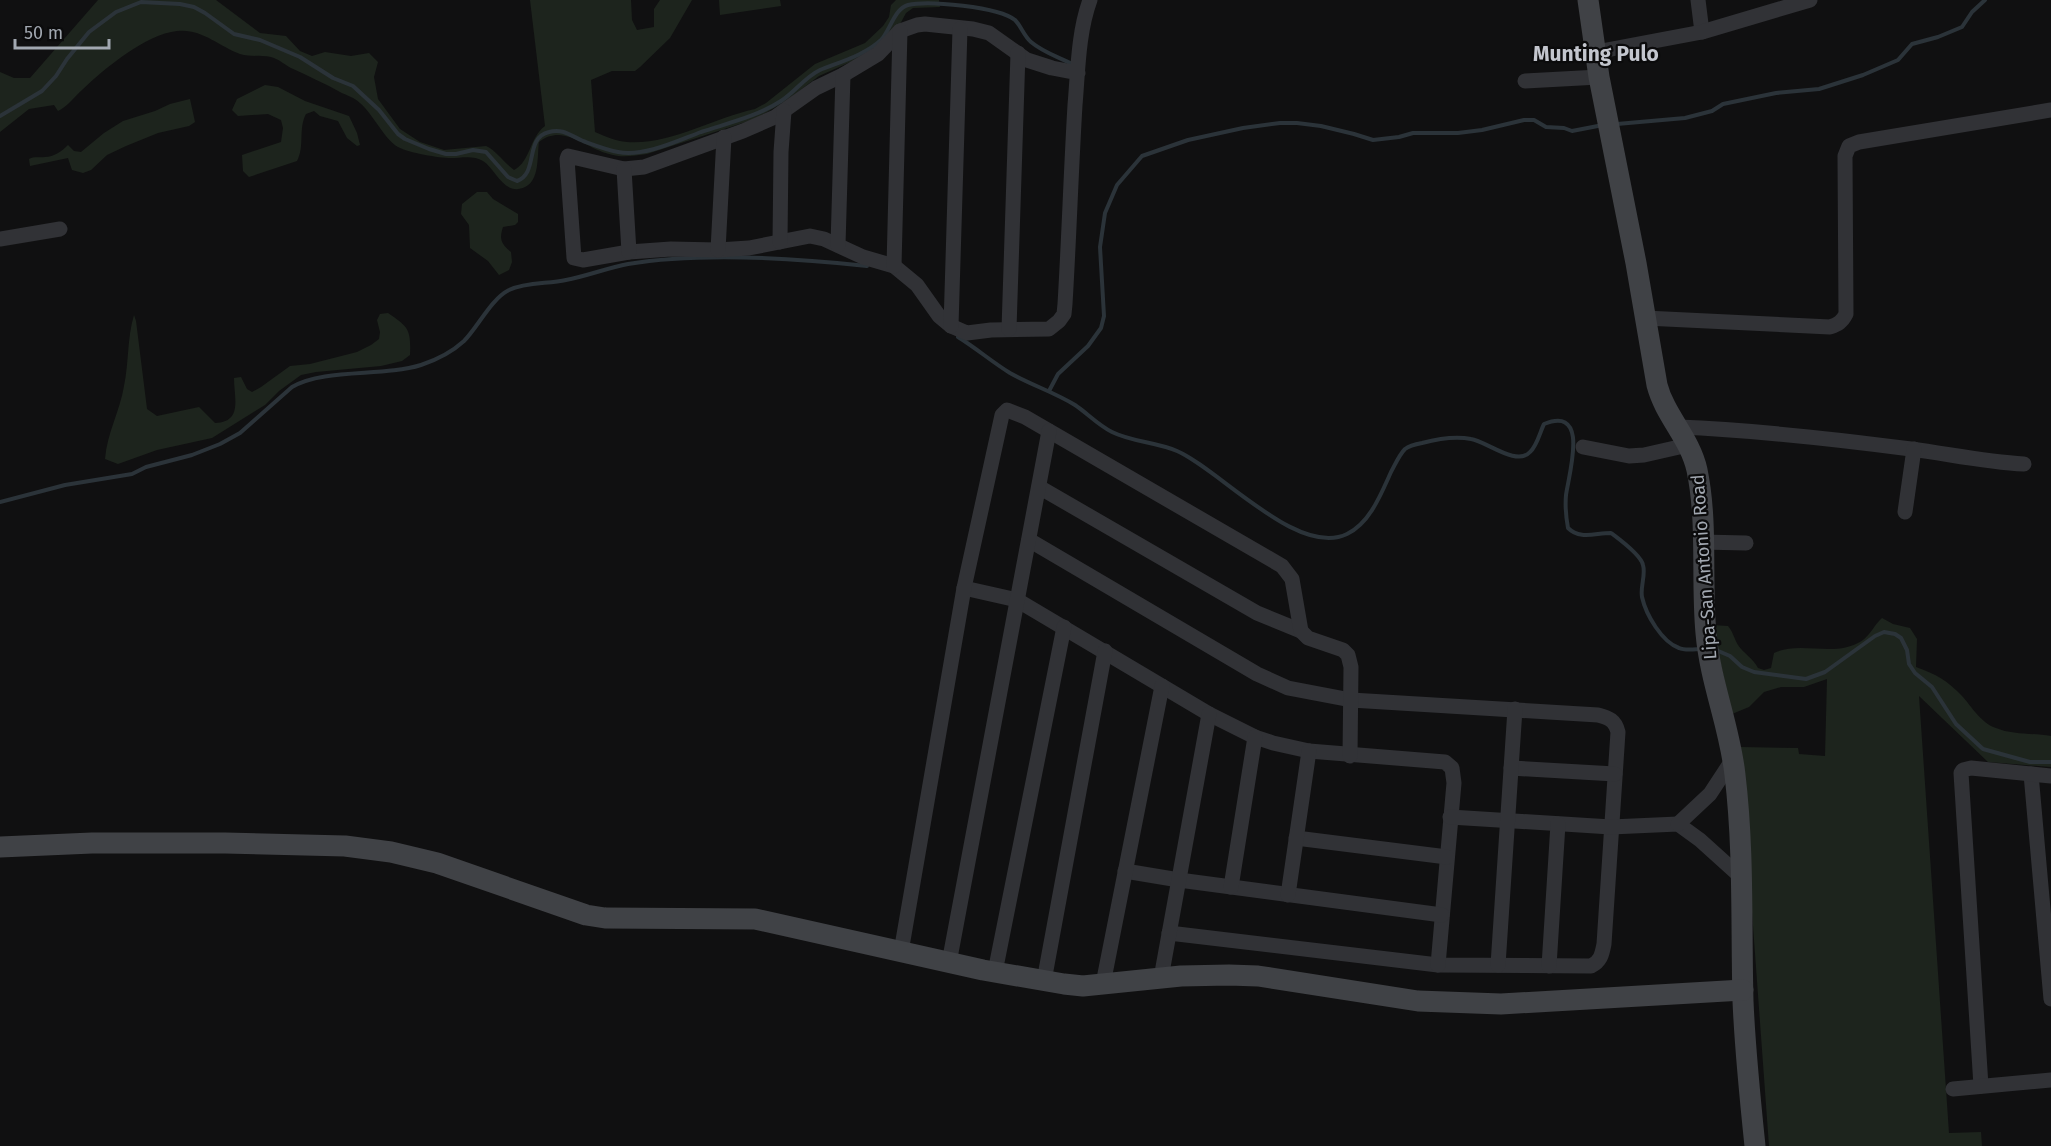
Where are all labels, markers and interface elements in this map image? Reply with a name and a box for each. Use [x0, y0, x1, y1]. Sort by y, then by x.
scale bar [15, 12, 110, 50]
text: 50 m [24, 22, 63, 44]
district label: Munting Pulo [1533, 41, 1659, 67]
street label: Lipa-San Antonio Road [1687, 474, 1721, 660]

